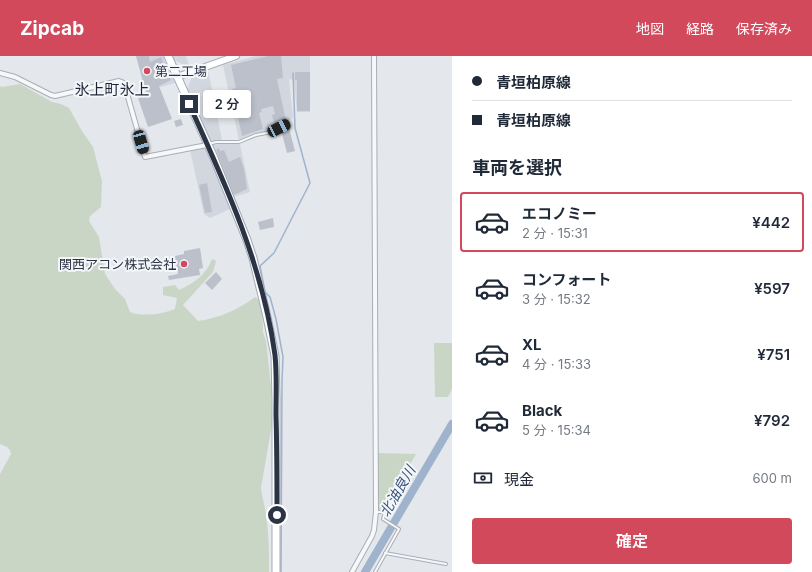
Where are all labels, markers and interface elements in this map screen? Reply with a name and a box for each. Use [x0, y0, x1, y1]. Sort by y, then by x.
text: Zipcab [20, 17, 84, 40]
text: 地図 [636, 20, 664, 37]
text: 経路 [686, 20, 714, 37]
text: 保存済み [736, 20, 792, 37]
place label: 第二工場 [155, 63, 207, 79]
marker: 第二工場 [142, 66, 152, 76]
text: 青垣柏原線 [496, 73, 571, 92]
district label: 氷上町氷上 [74, 80, 150, 99]
callout: 2 分 [203, 90, 251, 118]
route end [180, 95, 198, 113]
text: 2 分 [215, 96, 239, 112]
text: 青垣柏原線 [496, 111, 571, 130]
car [266, 117, 292, 139]
car [132, 129, 150, 155]
text: 車両を選択 [472, 157, 562, 178]
icon: car [474, 204, 510, 240]
text: エコノミー [522, 204, 597, 223]
text: ¥442 [752, 213, 790, 232]
text: 2 分 · 15:31 [522, 225, 588, 241]
place label: 関西アコン株式会社 [59, 256, 176, 272]
marker: 関西アコン株式会社 [179, 259, 189, 269]
icon: car [474, 270, 510, 306]
text: コンフォート [522, 270, 612, 289]
text: ¥597 [754, 279, 790, 298]
text: 3 分 · 15:32 [522, 291, 591, 307]
text: XL [522, 335, 542, 354]
icon: car [474, 336, 510, 372]
text: ¥751 [757, 345, 790, 364]
text: 4 分 · 15:33 [522, 356, 591, 372]
text: Black [522, 401, 562, 420]
icon: car [474, 402, 510, 438]
text: ¥792 [754, 411, 790, 430]
text: 5 分 · 15:34 [522, 422, 591, 438]
water label: 北油良川 [376, 461, 419, 519]
icon: cash [472, 467, 494, 489]
text: 現金 [504, 470, 534, 489]
text: 600 m [752, 470, 792, 486]
route start [268, 506, 286, 524]
button: 確定 [472, 518, 792, 564]

